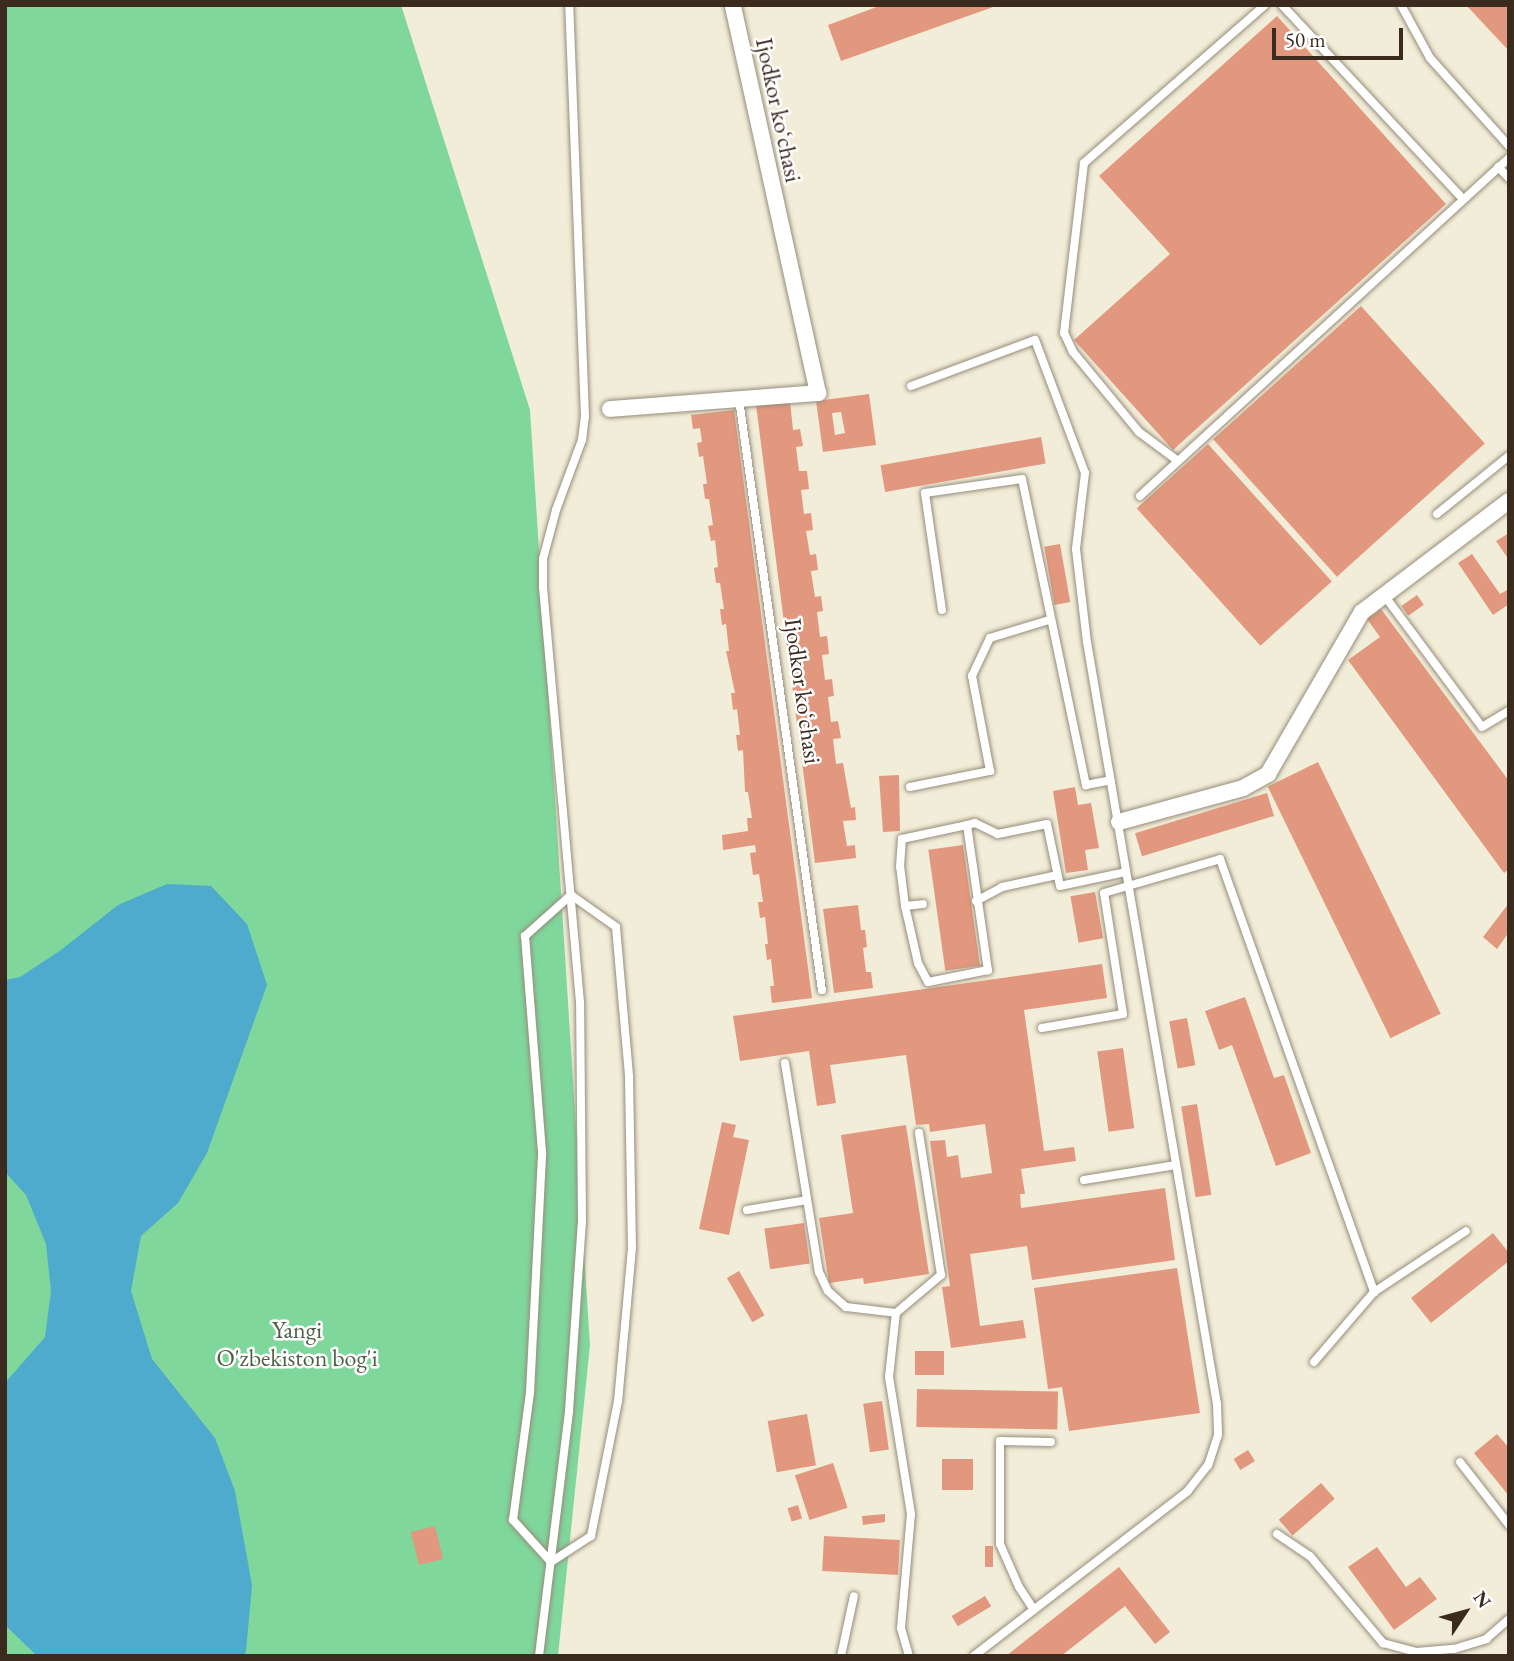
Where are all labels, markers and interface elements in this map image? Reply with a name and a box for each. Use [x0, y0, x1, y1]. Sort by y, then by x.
scale bar [1276, 14, 1407, 58]
text: 50 m [1285, 26, 1326, 53]
street label: Ijodkor koʻchasi [750, 35, 808, 185]
street label: Ijodkor koʻchasi [779, 616, 827, 766]
park label: Yangi O'zbekiston bog'i [216, 1316, 378, 1372]
north arrow [1430, 1577, 1500, 1647]
text: N [1468, 1586, 1497, 1613]

